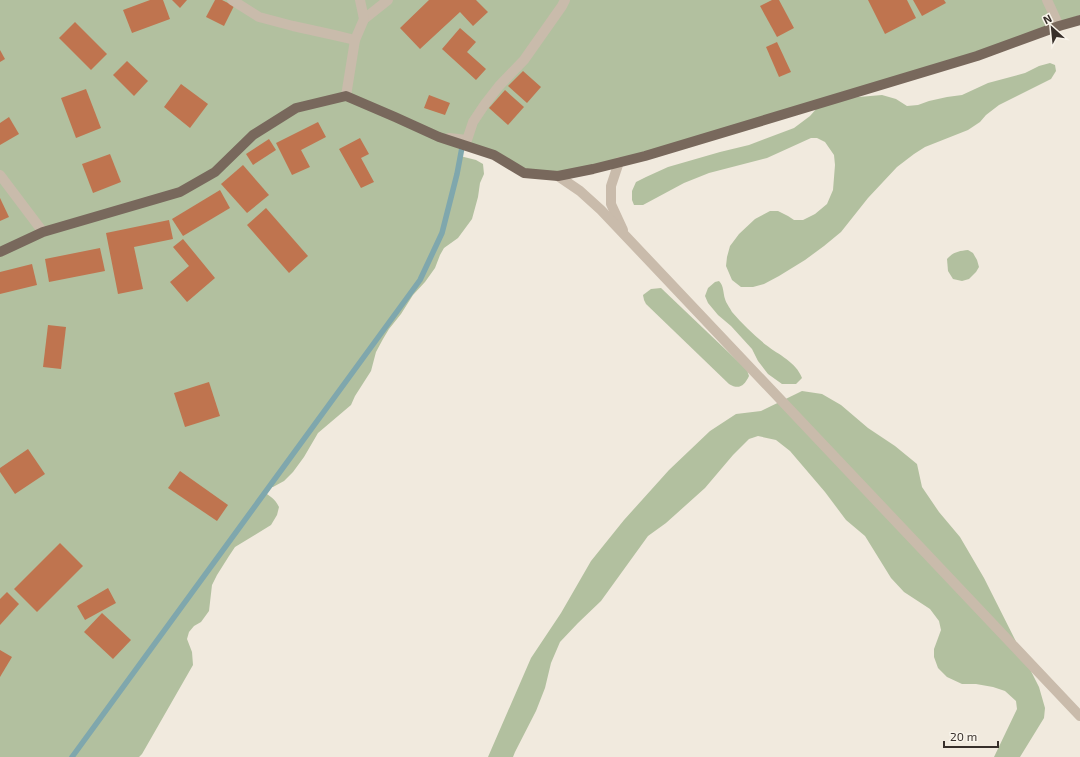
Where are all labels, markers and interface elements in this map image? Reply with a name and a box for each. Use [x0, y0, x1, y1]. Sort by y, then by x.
north arrow [1032, 8, 1072, 48]
text: N [1041, 11, 1054, 26]
scale bar [944, 723, 998, 749]
text: 20 m [950, 729, 977, 743]

